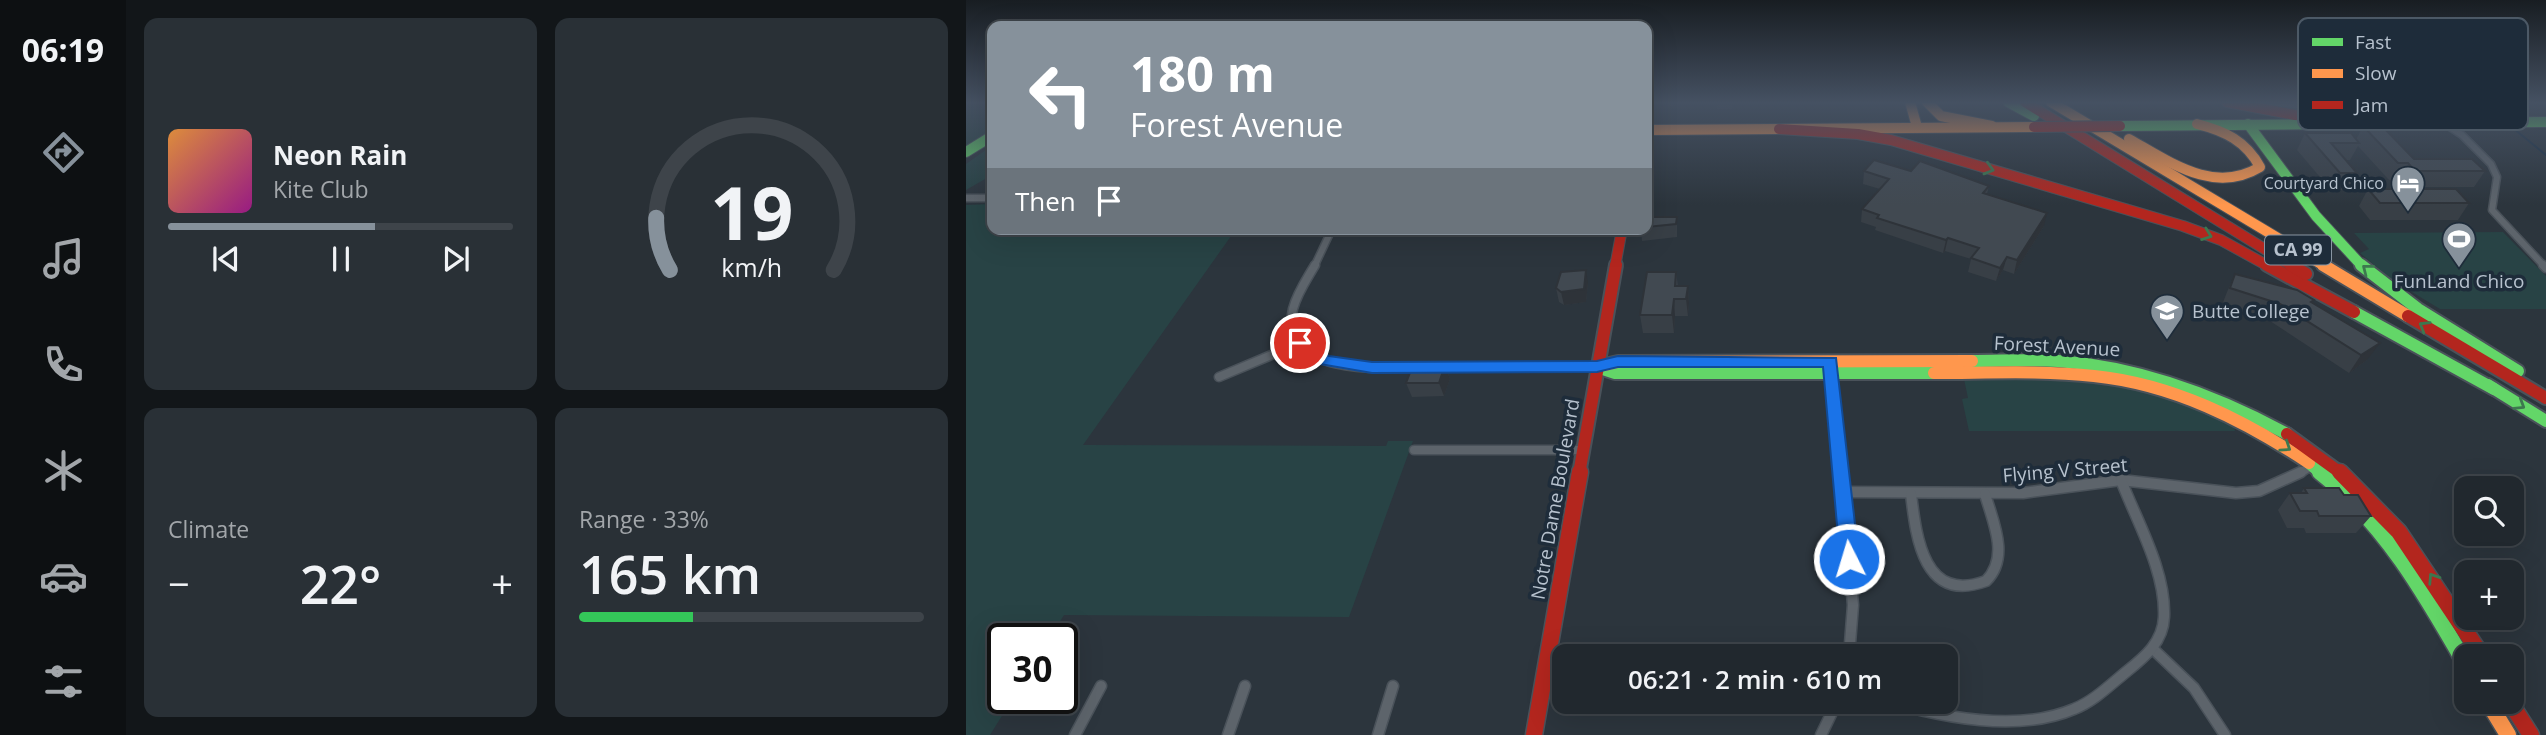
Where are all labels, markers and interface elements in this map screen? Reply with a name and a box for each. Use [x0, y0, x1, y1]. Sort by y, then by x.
legend [2298, 18, 2528, 130]
text: 06:19 [22, 28, 104, 71]
text: Fast [2355, 29, 2391, 55]
text: 180 m [1130, 40, 1275, 106]
icon: left [1015, 49, 1106, 140]
text: Slow [2355, 60, 2397, 86]
text: Jam [2353, 92, 2388, 118]
text: Forest Avenue [1130, 103, 1343, 146]
icon: directions [39, 128, 88, 177]
text: Neon Rain [273, 137, 407, 173]
one-way arrow [1983, 160, 1995, 175]
text: 19 [710, 162, 793, 261]
hotel icon: Courtyard Chico [2389, 164, 2427, 213]
place label: Courtyard Chico [2264, 172, 2384, 194]
text: Kite Club [273, 173, 368, 205]
icon: arrive [1090, 182, 1128, 220]
text: Then [1015, 183, 1076, 219]
sports icon: FunLand Chico [2440, 220, 2478, 269]
one-way arrow [2200, 226, 2212, 240]
icon: music [39, 234, 88, 283]
road number: CA 99 [2265, 236, 2331, 264]
icon: previous [207, 240, 245, 278]
icon: pause [322, 240, 360, 278]
icon: next [437, 240, 475, 278]
text: km/h [721, 250, 782, 284]
one-way arrow [2363, 265, 2376, 277]
place label: FunLand Chico [2394, 268, 2524, 294]
school or university icon: Butte College [2148, 292, 2186, 341]
place label: Butte College [2192, 298, 2310, 324]
pin [1270, 313, 1330, 373]
one-way arrow [2419, 321, 2432, 334]
icon: arrive [1281, 324, 1319, 362]
street label: Forest Avenue [1993, 330, 2121, 362]
icon: phone [39, 340, 88, 389]
street label: Notre Dame Boulevard [1525, 396, 1585, 602]
one-way arrow [2513, 397, 2526, 410]
one-way arrow [2278, 439, 2291, 451]
icon: climate [39, 446, 88, 495]
street label: Flying V Street [2002, 452, 2129, 488]
map controls [2454, 476, 2524, 714]
button: search [2454, 476, 2524, 546]
text: Range · 33% [579, 503, 709, 535]
text: Climate [168, 513, 249, 545]
position arrow [1812, 522, 1886, 596]
text: 165 km [579, 538, 761, 609]
text: 22° [300, 548, 381, 619]
icon: car [39, 552, 88, 601]
text: − [168, 557, 190, 609]
text: + [491, 557, 513, 609]
button: + [2454, 560, 2524, 630]
one-way arrow [2428, 572, 2441, 585]
speed limit sign: 30 [987, 623, 1078, 714]
button: − [2454, 644, 2524, 714]
icon: filters [39, 657, 88, 706]
text: 06:21 · 2 min · 610 m [1628, 661, 1882, 697]

